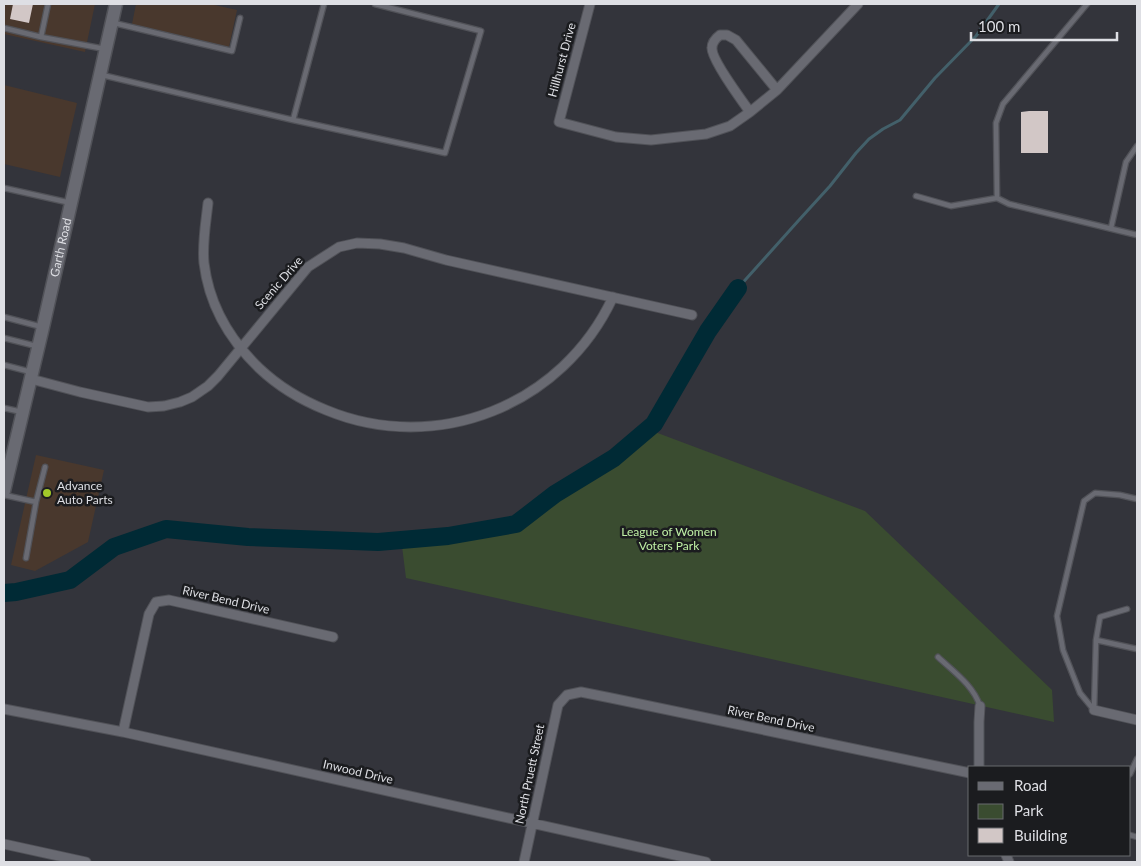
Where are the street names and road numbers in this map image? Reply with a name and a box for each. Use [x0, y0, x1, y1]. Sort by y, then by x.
street label: Hillhurst Drive [544, 21, 579, 99]
street label: Garth Road [47, 217, 74, 278]
street label: Scenic Drive [252, 253, 306, 312]
street label: River Bend Drive [181, 582, 271, 617]
street label: River Bend Drive [726, 702, 816, 735]
street label: North Pruett Street [512, 722, 548, 825]
street label: Inwood Drive [322, 756, 395, 787]

